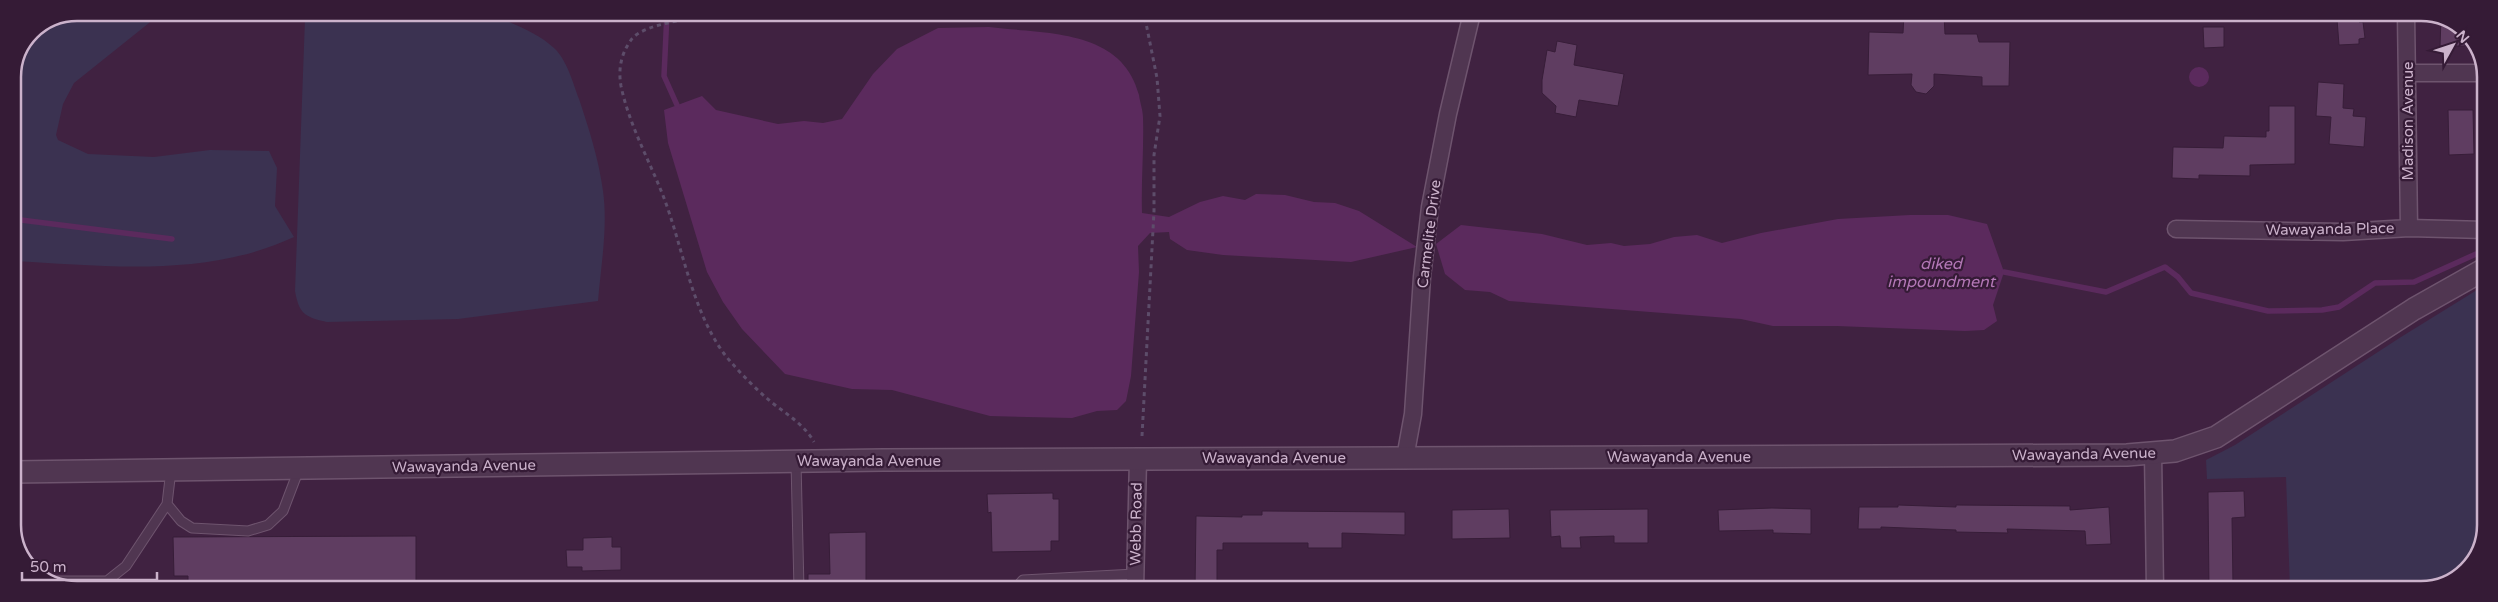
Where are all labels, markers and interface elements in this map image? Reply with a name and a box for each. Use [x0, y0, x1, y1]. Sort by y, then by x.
north arrow [2428, 20, 2478, 70]
text: N [2452, 27, 2473, 47]
street label: Madison Avenue [2399, 61, 2417, 181]
street label: Carmelite Drive [1413, 179, 1445, 289]
street label: Wawayanda Place [2265, 219, 2395, 239]
water label: diked impoundment [1887, 254, 1997, 292]
street label: Wawayanda Avenue [2012, 444, 2156, 464]
street label: Wawayanda Avenue [1607, 448, 1751, 466]
street label: Wawayanda Avenue [1202, 449, 1346, 467]
street label: Wawayanda Avenue [797, 452, 941, 470]
street label: Wawayanda Avenue [392, 456, 536, 476]
street label: Webb Road [1126, 482, 1146, 566]
scale bar [22, 550, 158, 582]
text: 50 m [30, 558, 67, 576]

